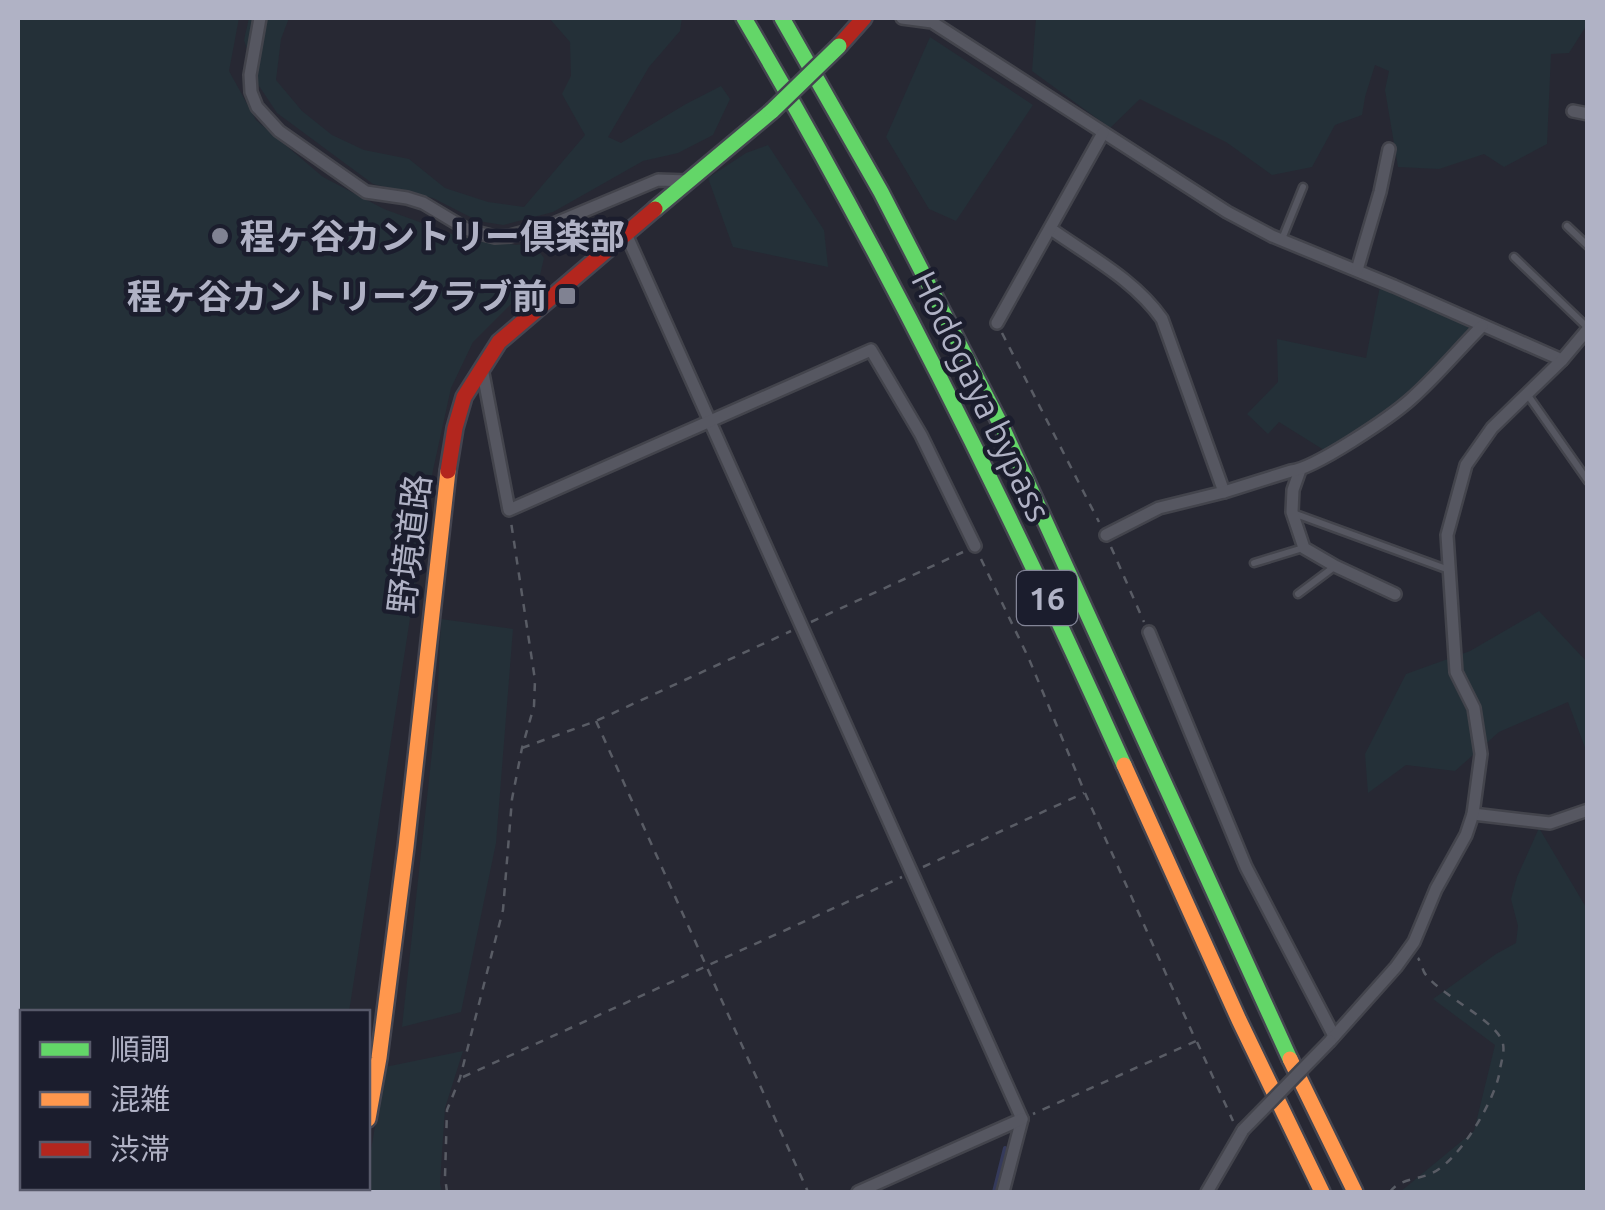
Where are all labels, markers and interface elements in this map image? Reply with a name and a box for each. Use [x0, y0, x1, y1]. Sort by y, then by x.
place label: 程ヶ谷カントリー倶楽部 [240, 216, 625, 256]
marker: 程ヶ谷カントリー倶楽部 [209, 225, 231, 247]
street label: Hodogaya bypass [904, 265, 1060, 527]
place label: 程ヶ谷カントリークラブ前 [127, 276, 547, 316]
marker: 程ヶ谷カントリークラブ前 [556, 285, 578, 307]
street label: 野境道路 [381, 472, 437, 616]
road number: 16 [1017, 571, 1077, 625]
legend [20, 1010, 370, 1190]
text: 順調 [110, 1032, 170, 1066]
text: 混雑 [110, 1082, 170, 1116]
text: 渋滞 [110, 1132, 170, 1166]

